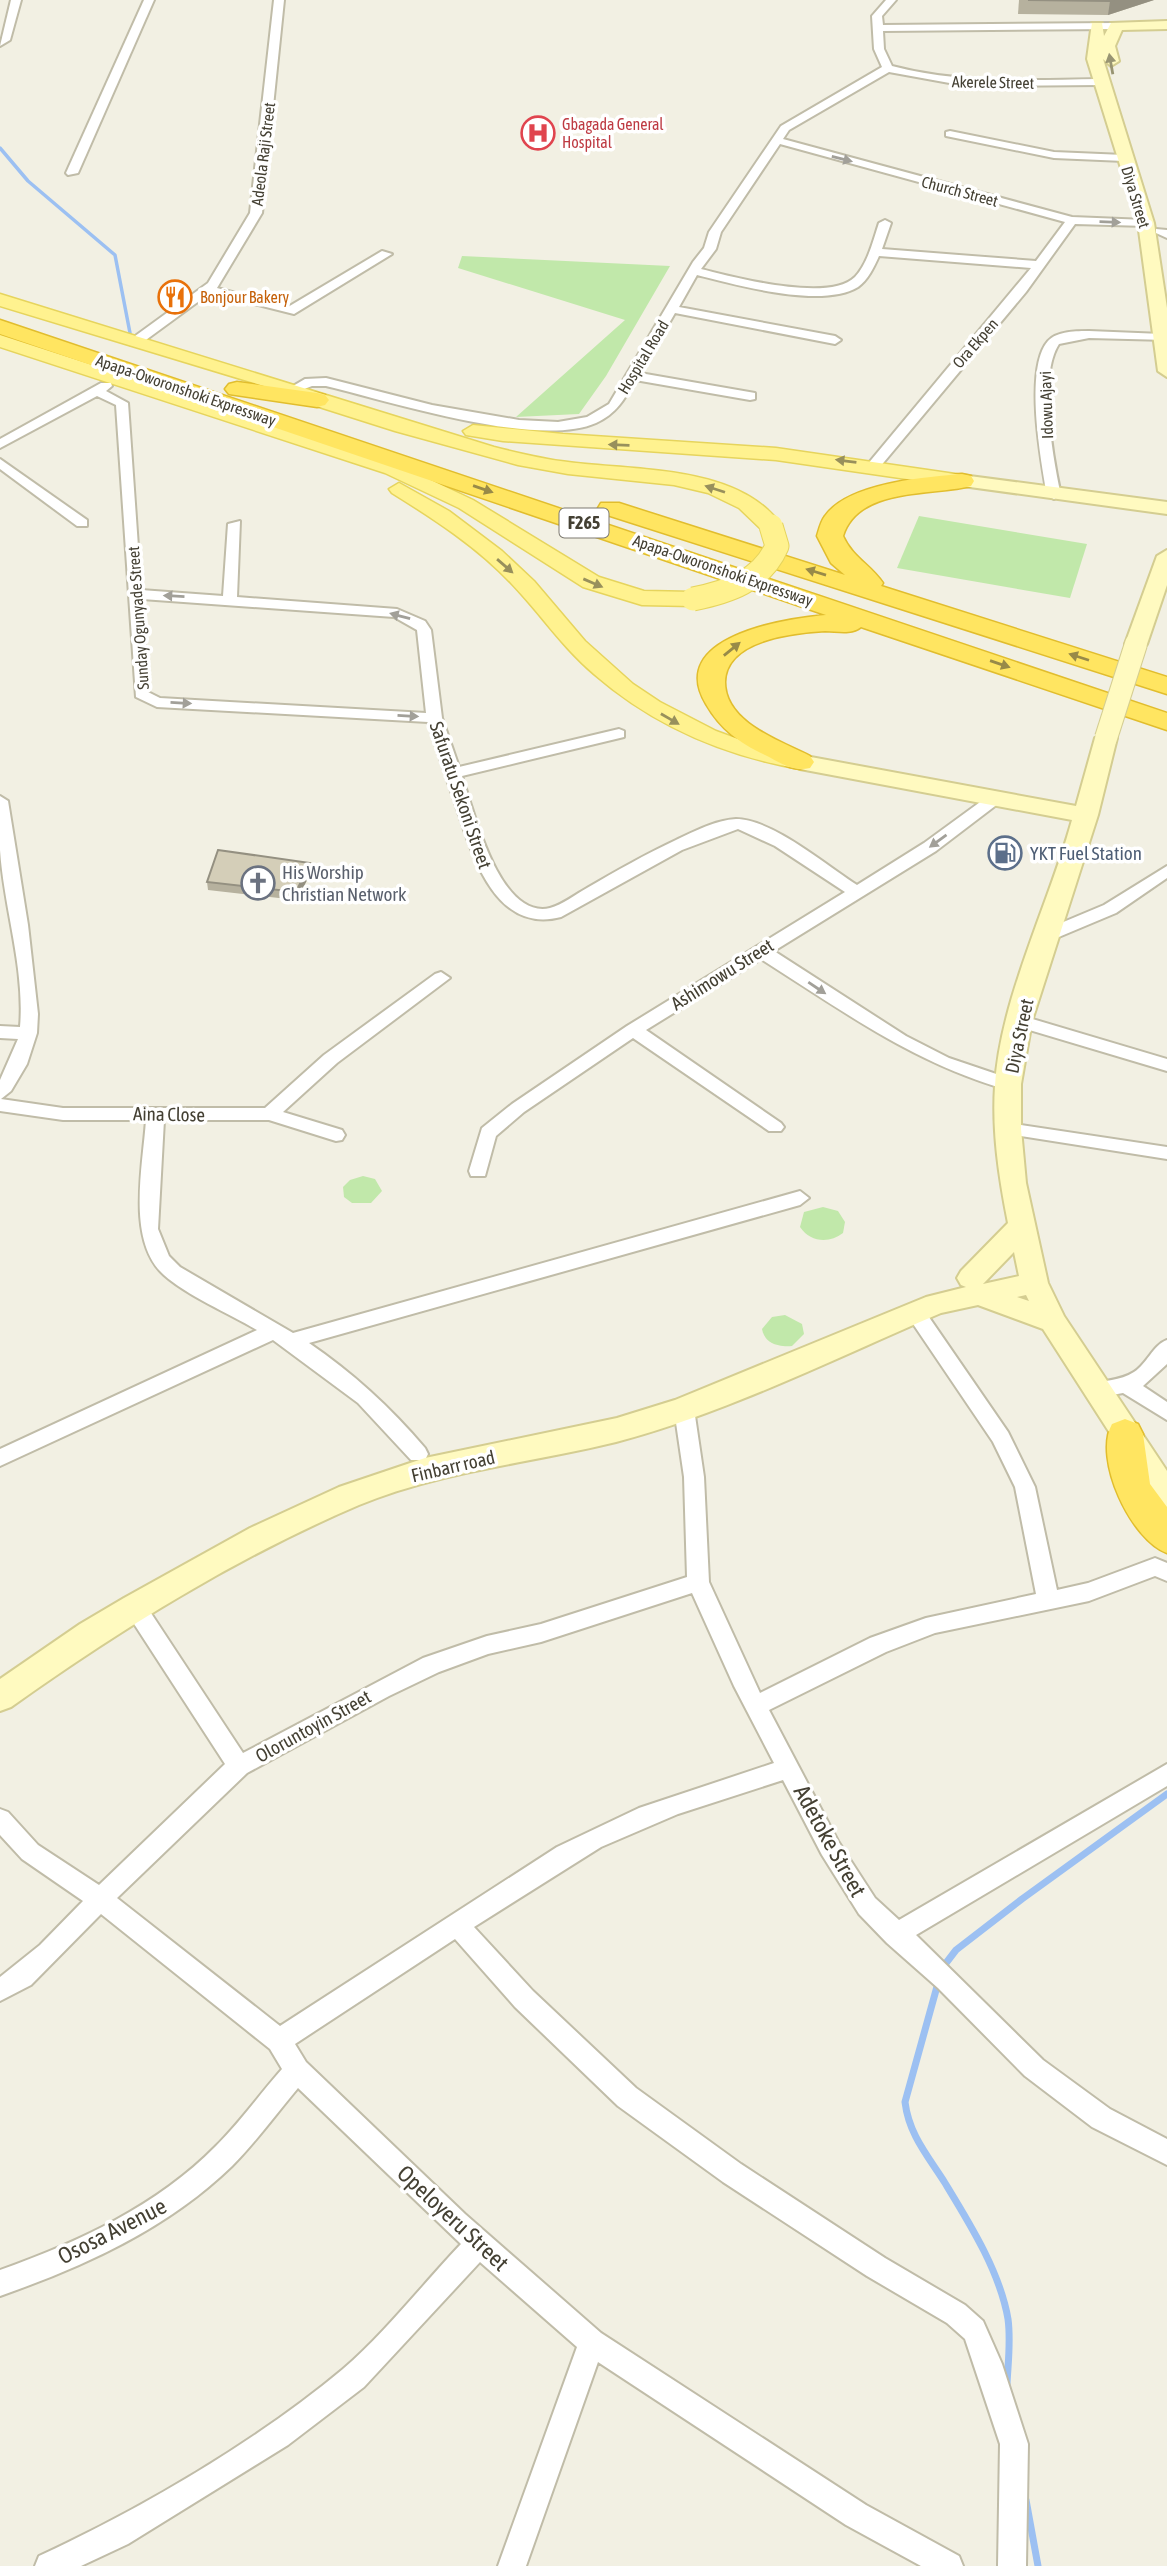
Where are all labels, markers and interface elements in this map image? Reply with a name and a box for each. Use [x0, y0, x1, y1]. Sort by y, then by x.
one-way arrow [1105, 53, 1116, 75]
street label: Akerele Street [952, 72, 1035, 92]
street label: Adeola Raji Street [248, 101, 279, 207]
hospital icon: Gbagada General Hospital [519, 114, 557, 152]
place label: Gbagada General Hospital [562, 115, 664, 152]
one-way arrow [831, 154, 853, 165]
street label: Diya Street [1117, 164, 1154, 231]
street label: Church Street [920, 172, 1001, 210]
one-way arrow [1100, 216, 1122, 228]
restaurant icon: Bonjour Bakery [156, 278, 194, 316]
place label: Bonjour Bakery [200, 288, 289, 307]
street label: Ora Ekpen [949, 315, 1002, 372]
street label: Hospital Road [614, 317, 673, 398]
street label: Apapa-Oworonshoki Expressway [93, 351, 279, 430]
street label: Idowu Ajayi [1036, 371, 1057, 439]
one-way arrow [608, 439, 630, 450]
one-way arrow [835, 456, 857, 467]
one-way arrow [705, 484, 726, 494]
one-way arrow [472, 485, 493, 495]
road number: F265 [560, 508, 608, 538]
street label: Apapa-Oworonshoki Expressway [630, 531, 816, 610]
street label: Sunday Ogunyade Street [124, 545, 153, 690]
one-way arrow [496, 558, 514, 574]
one-way arrow [805, 566, 826, 577]
one-way arrow [583, 577, 604, 588]
one-way arrow [163, 591, 185, 602]
one-way arrow [389, 610, 411, 621]
one-way arrow [723, 642, 740, 657]
one-way arrow [1068, 652, 1089, 662]
one-way arrow [990, 659, 1011, 670]
one-way arrow [170, 698, 192, 709]
one-way arrow [397, 711, 419, 722]
one-way arrow [661, 713, 680, 725]
street label: Safuratu Sekoni Street [426, 719, 496, 871]
one-way arrow [930, 833, 948, 848]
fuel station icon: YKT Fuel Station [986, 834, 1024, 872]
place label: YKT Fuel Station [1030, 842, 1142, 864]
place label: His Worship Christian Network [282, 861, 407, 905]
church icon: His Worship Christian Network [239, 864, 277, 902]
street label: Ashimowu Street [667, 934, 777, 1014]
one-way arrow [808, 981, 826, 995]
street label: Diya Street [1000, 997, 1038, 1075]
street label: Aina Close [133, 1102, 205, 1126]
street label: Finbarr road [409, 1446, 497, 1486]
street label: Oloruntoyin Street [251, 1685, 375, 1767]
street label: Adetoke Street [789, 1781, 871, 1901]
street label: Opeloyeru Street [392, 2160, 514, 2276]
street label: Ososa Avenue [54, 2193, 170, 2269]

